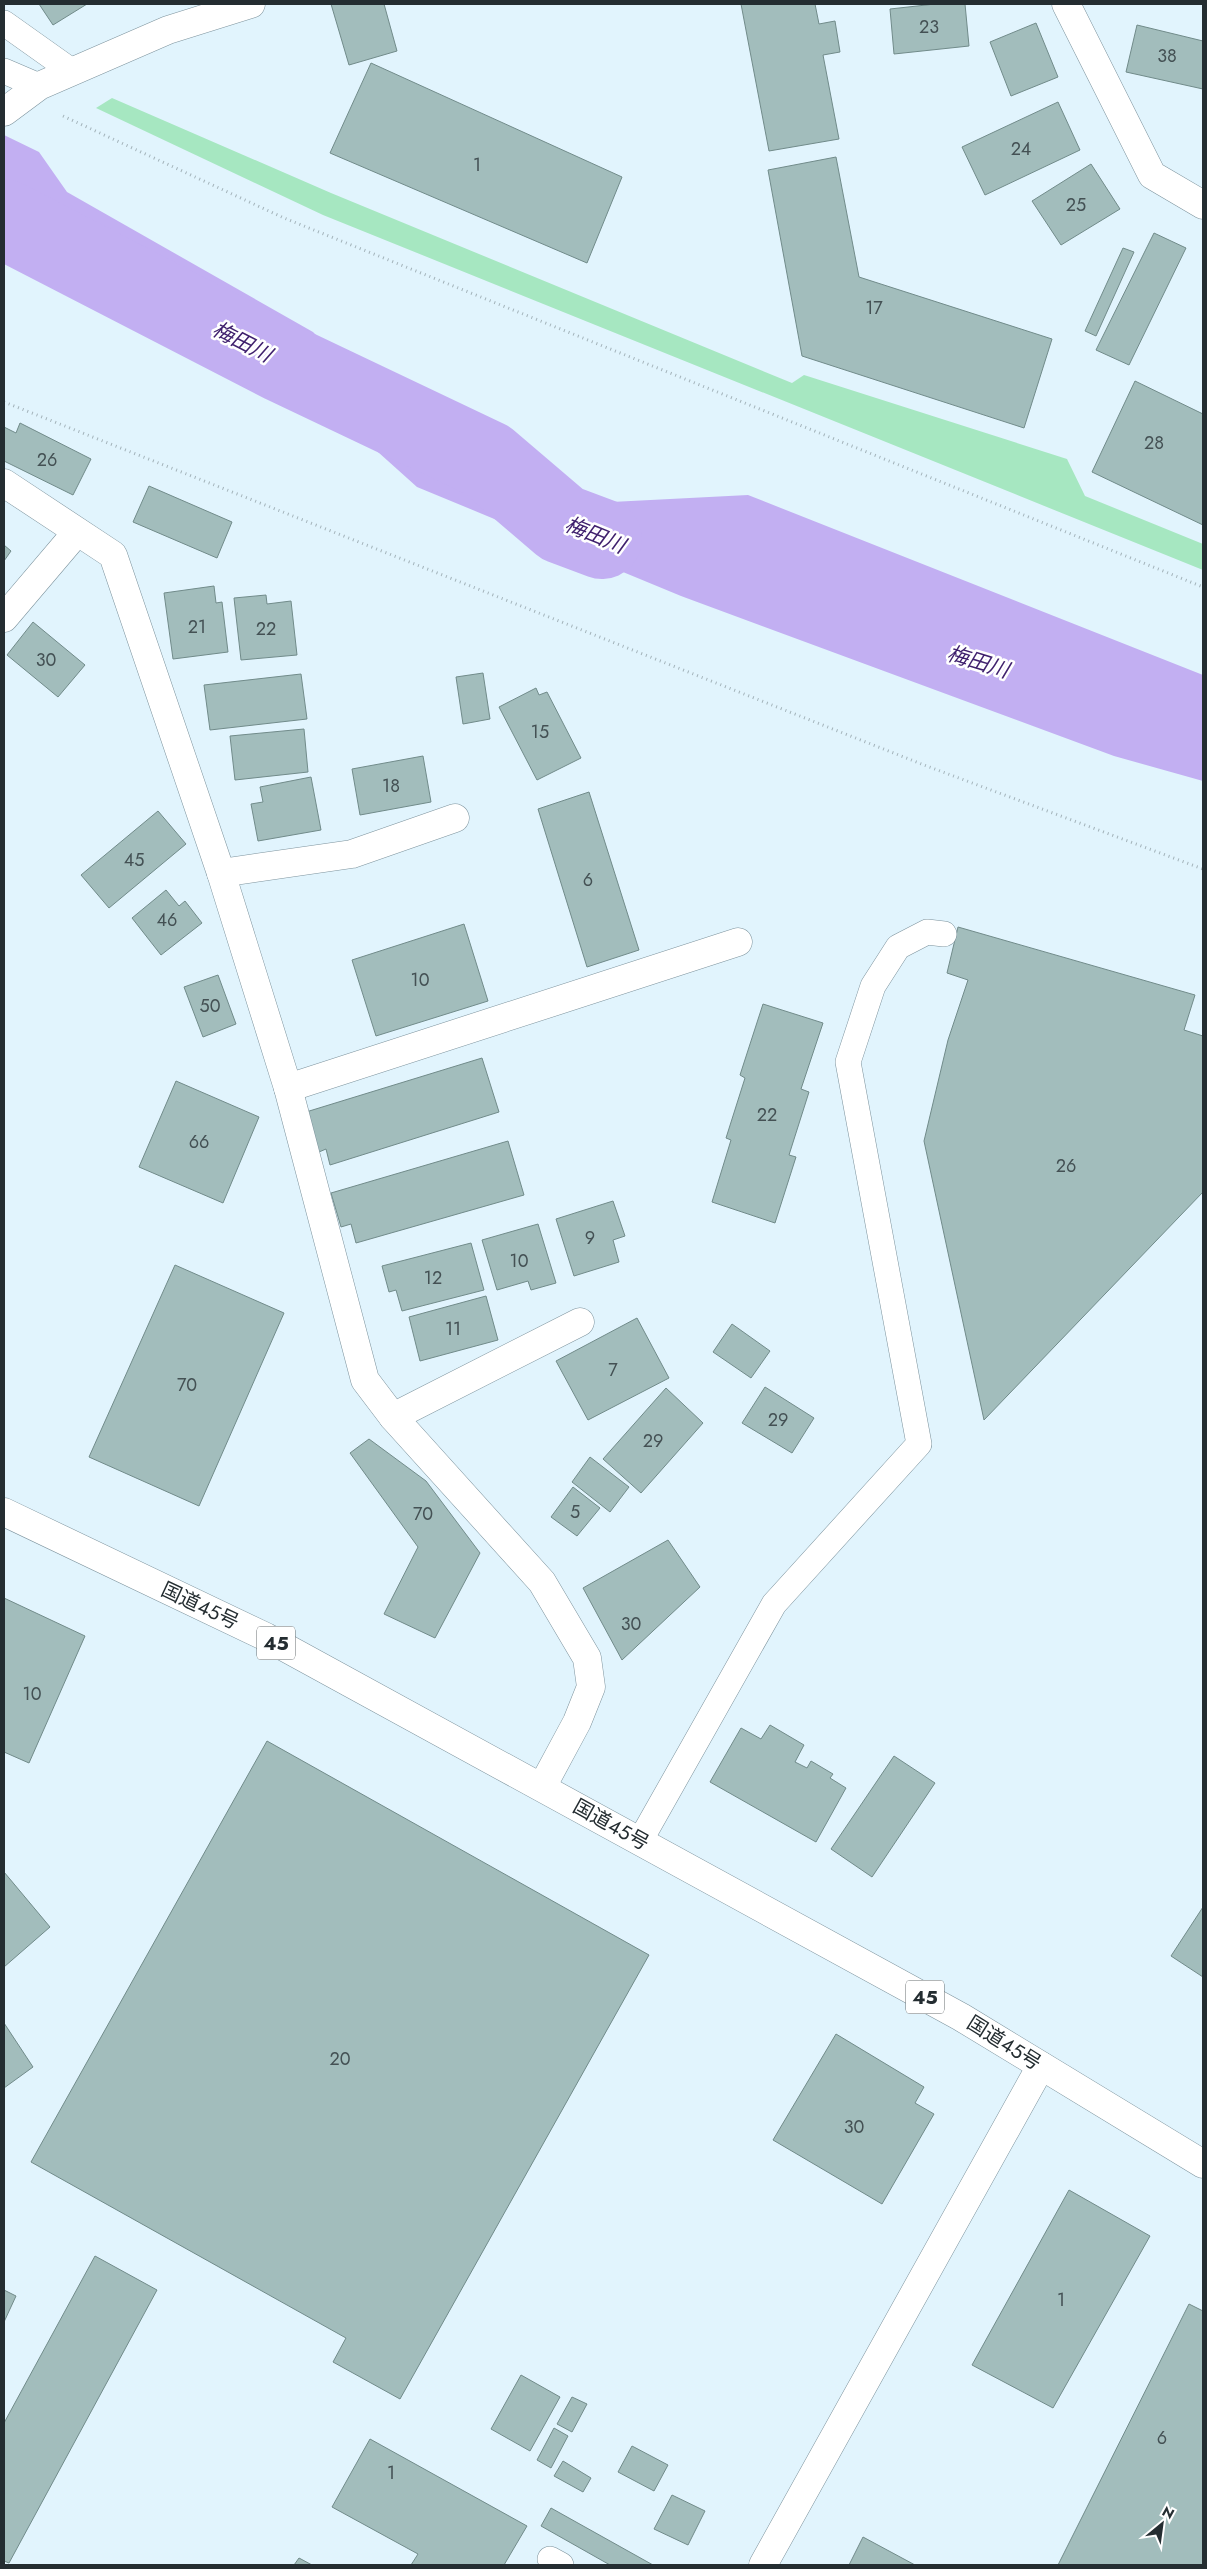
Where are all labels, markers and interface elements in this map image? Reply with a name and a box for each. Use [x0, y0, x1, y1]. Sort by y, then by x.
house number: 23 [919, 14, 939, 40]
house number: 38 [1157, 43, 1177, 69]
house number: 24 [1011, 136, 1031, 162]
house number: 1 [473, 152, 481, 178]
house number: 25 [1066, 192, 1086, 218]
house number: 17 [865, 295, 883, 321]
water label: 梅田川 [207, 314, 279, 371]
house number: 28 [1144, 430, 1164, 456]
house number: 26 [37, 447, 57, 473]
water label: 梅田川 [560, 509, 632, 561]
house number: 21 [188, 614, 206, 640]
house number: 22 [256, 616, 276, 642]
water label: 梅田川 [943, 638, 1014, 686]
house number: 30 [36, 647, 57, 673]
house number: 15 [531, 719, 549, 745]
house number: 18 [382, 773, 400, 799]
house number: 45 [124, 847, 144, 873]
house number: 6 [583, 867, 593, 893]
house number: 46 [157, 907, 177, 933]
house number: 10 [411, 967, 430, 993]
house number: 50 [200, 993, 221, 1019]
house number: 22 [757, 1102, 777, 1128]
house number: 66 [189, 1129, 209, 1155]
house number: 26 [1056, 1153, 1076, 1179]
house number: 9 [585, 1225, 595, 1251]
house number: 10 [510, 1248, 529, 1274]
house number: 12 [424, 1265, 442, 1291]
house number: 11 [445, 1316, 461, 1342]
house number: 7 [608, 1357, 618, 1383]
house number: 70 [177, 1372, 197, 1398]
house number: 29 [768, 1407, 788, 1433]
house number: 29 [643, 1428, 663, 1454]
house number: 5 [570, 1499, 580, 1525]
house number: 70 [413, 1501, 433, 1527]
street label: 国道45号 [156, 1575, 244, 1637]
house number: 30 [621, 1611, 642, 1637]
road number: 45 [257, 1626, 295, 1660]
house number: 10 [23, 1681, 42, 1707]
street label: 国道45号 [568, 1792, 654, 1858]
road number: 45 [906, 1980, 944, 2014]
street label: 国道45号 [961, 2009, 1047, 2077]
house number: 20 [329, 2046, 351, 2072]
house number: 30 [844, 2114, 865, 2140]
house number: 1 [1057, 2287, 1065, 2313]
house number: 6 [1157, 2425, 1167, 2451]
house number: 1 [387, 2460, 395, 2486]
north arrow [1137, 2499, 1187, 2549]
text: N [1159, 2501, 1178, 2524]

